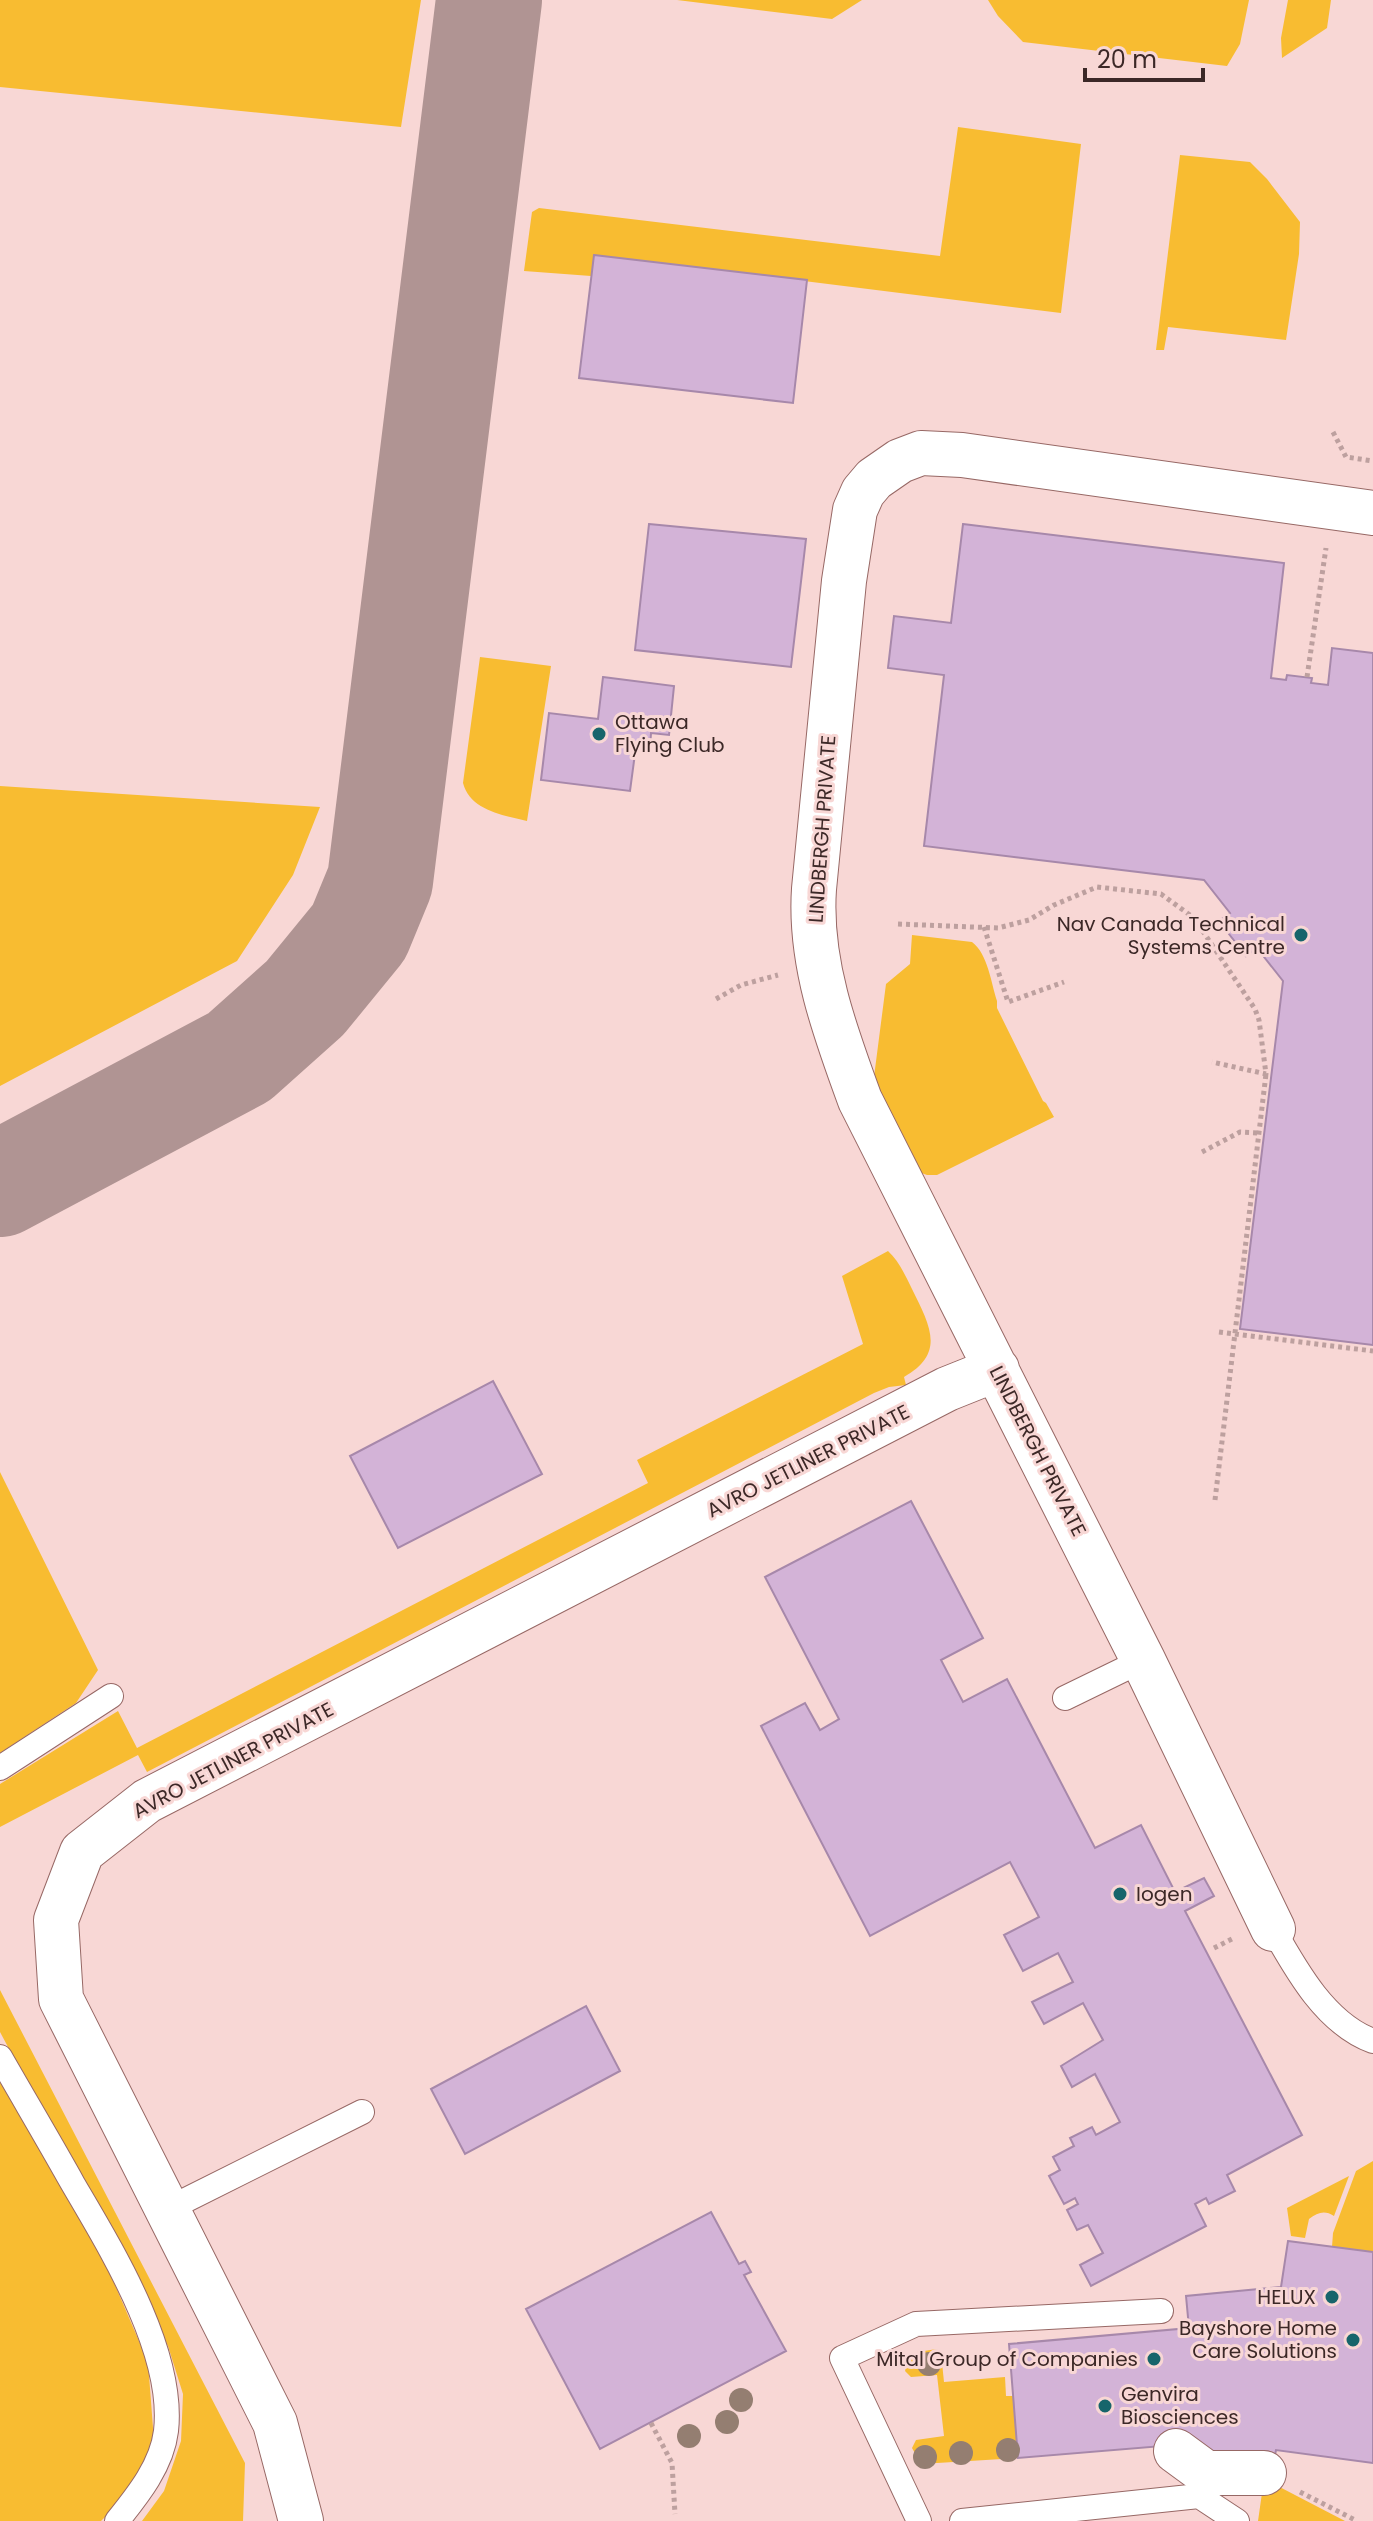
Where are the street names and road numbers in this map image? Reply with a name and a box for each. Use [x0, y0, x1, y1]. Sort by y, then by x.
street label: LINDBERGH PRIVATE [801, 734, 843, 924]
street label: LINDBERGH PRIVATE [983, 1361, 1093, 1541]
street label: AVRO JETLINER PRIVATE [702, 1398, 914, 1524]
street label: AVRO JETLINER PRIVATE [128, 1695, 338, 1825]

